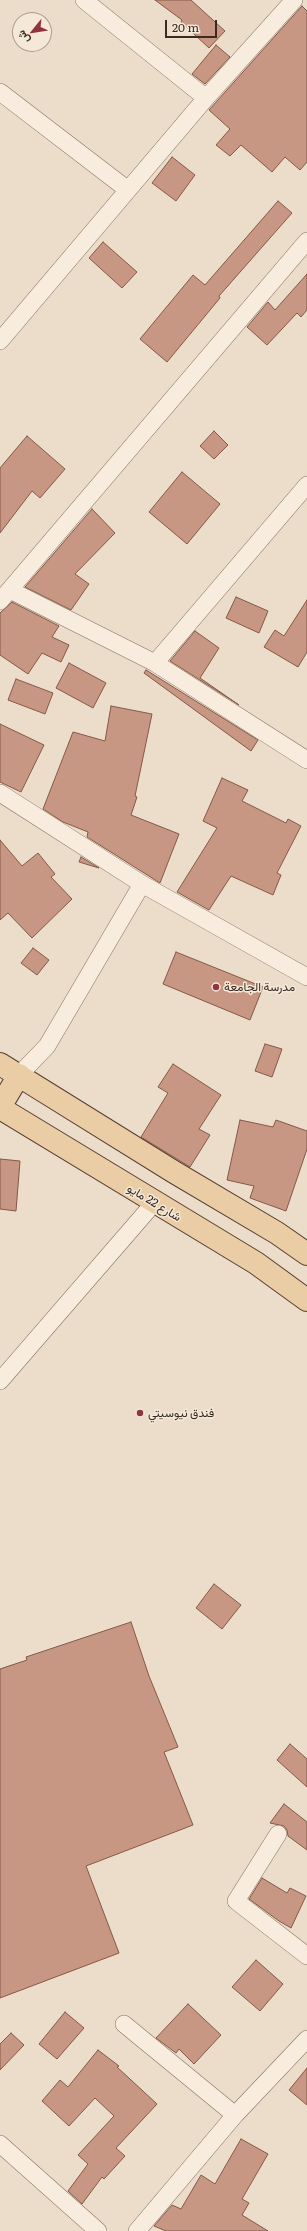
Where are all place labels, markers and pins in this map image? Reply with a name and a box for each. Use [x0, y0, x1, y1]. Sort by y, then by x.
place label: مدرسة الجامعة [224, 980, 295, 994]
marker: مدرسة الجامعة [211, 982, 221, 992]
place label: فندق نيوسيتي [148, 1406, 214, 1420]
marker: فندق نيوسيتي [135, 1408, 145, 1418]

